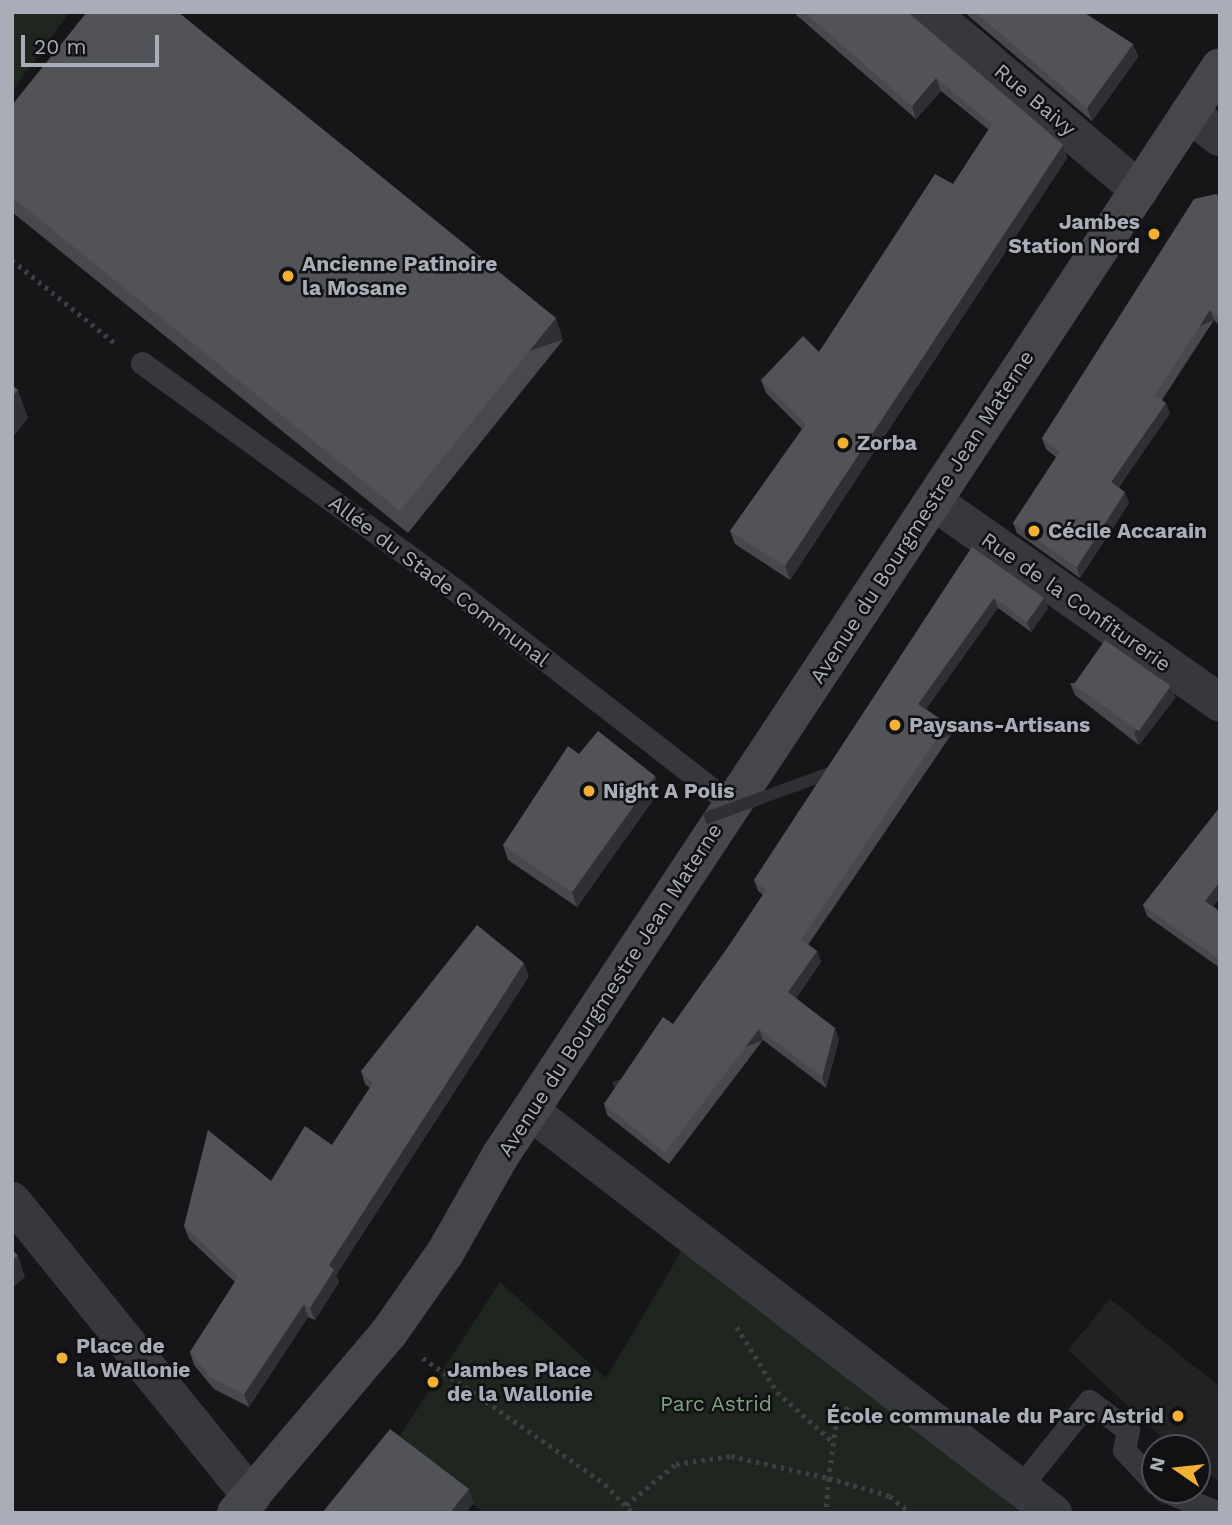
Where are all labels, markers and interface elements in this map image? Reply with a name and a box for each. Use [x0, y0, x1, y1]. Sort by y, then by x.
scale bar [24, 21, 163, 65]
text: 20 m [34, 34, 86, 59]
street label: Rue Baivy [989, 59, 1081, 141]
place label: Jambes Station Nord [1008, 209, 1140, 259]
marker: Jambes Station Nord [1146, 226, 1162, 242]
place label: Ancienne Patinoire la Mosane [302, 251, 497, 301]
marker: Ancienne Patinoire la Mosane [280, 268, 296, 284]
street label: Avenue du Bourgmestre Jean Materne [805, 346, 1039, 688]
place label: Zorba [857, 430, 917, 456]
marker: Zorba [835, 435, 851, 451]
street label: Allée du Stade Communal [324, 490, 554, 672]
place label: Cécile Accarain [1048, 518, 1208, 544]
marker: Cécile Accarain [1026, 523, 1042, 539]
street label: Rue de la Confiturerie [976, 527, 1176, 677]
place label: Paysans-Artisans [909, 712, 1090, 738]
marker: Paysans-Artisans [887, 717, 903, 733]
place label: Night A Polis [603, 778, 735, 804]
marker: Night A Polis [581, 783, 597, 799]
street label: Avenue du Bourgmestre Jean Materne [493, 819, 727, 1161]
place label: Place de la Wallonie [76, 1333, 191, 1383]
marker: Place de la Wallonie [54, 1350, 70, 1366]
place label: Jambes Place de la Wallonie [447, 1357, 593, 1407]
marker: Jambes Place de la Wallonie [425, 1374, 441, 1390]
park label: Parc Astrid [660, 1391, 772, 1417]
place label: École communale du Parc Astrid [826, 1403, 1164, 1429]
marker: École communale du Parc Astrid [1170, 1408, 1186, 1424]
north arrow [1141, 1434, 1211, 1504]
text: N [1144, 1455, 1170, 1474]

